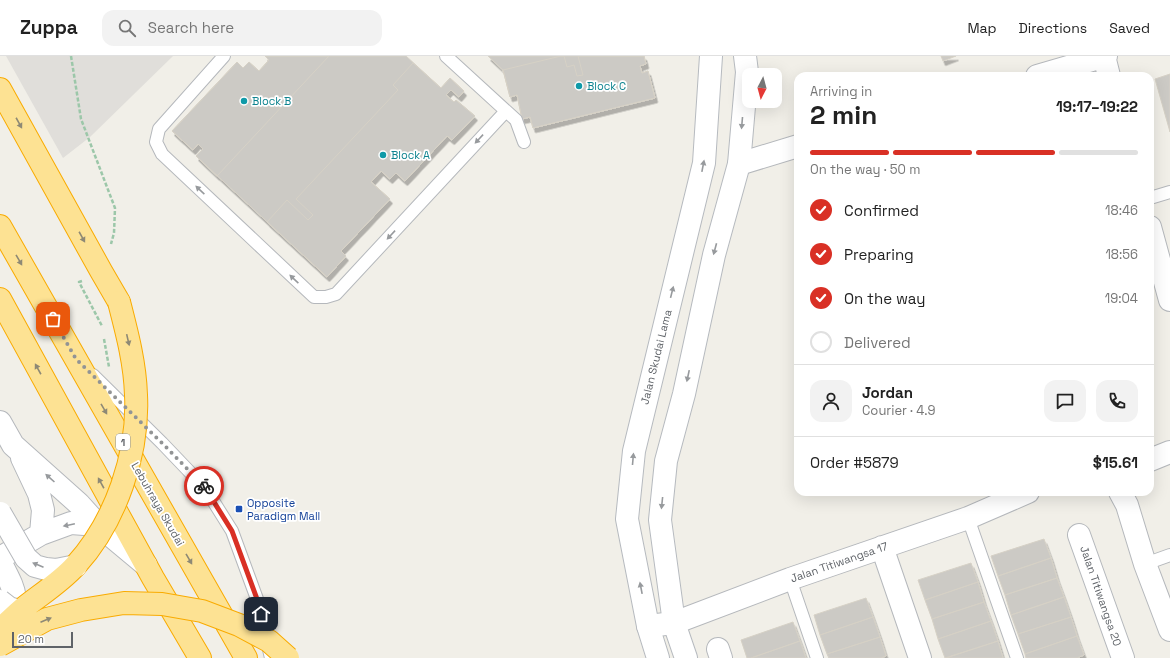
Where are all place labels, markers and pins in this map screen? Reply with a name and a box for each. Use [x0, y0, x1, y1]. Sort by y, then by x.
place label: Block C [587, 79, 626, 93]
marker: Block C [574, 81, 584, 91]
place label: Block B [252, 94, 291, 108]
marker: Block B [239, 96, 249, 106]
place label: Block A [391, 148, 430, 162]
marker: Block A [378, 150, 388, 160]
pin [36, 302, 70, 336]
place label: Opposite Paradigm Mall [247, 496, 320, 523]
marker: Opposite Paradigm Mall [234, 504, 244, 514]
pin [244, 597, 278, 631]

